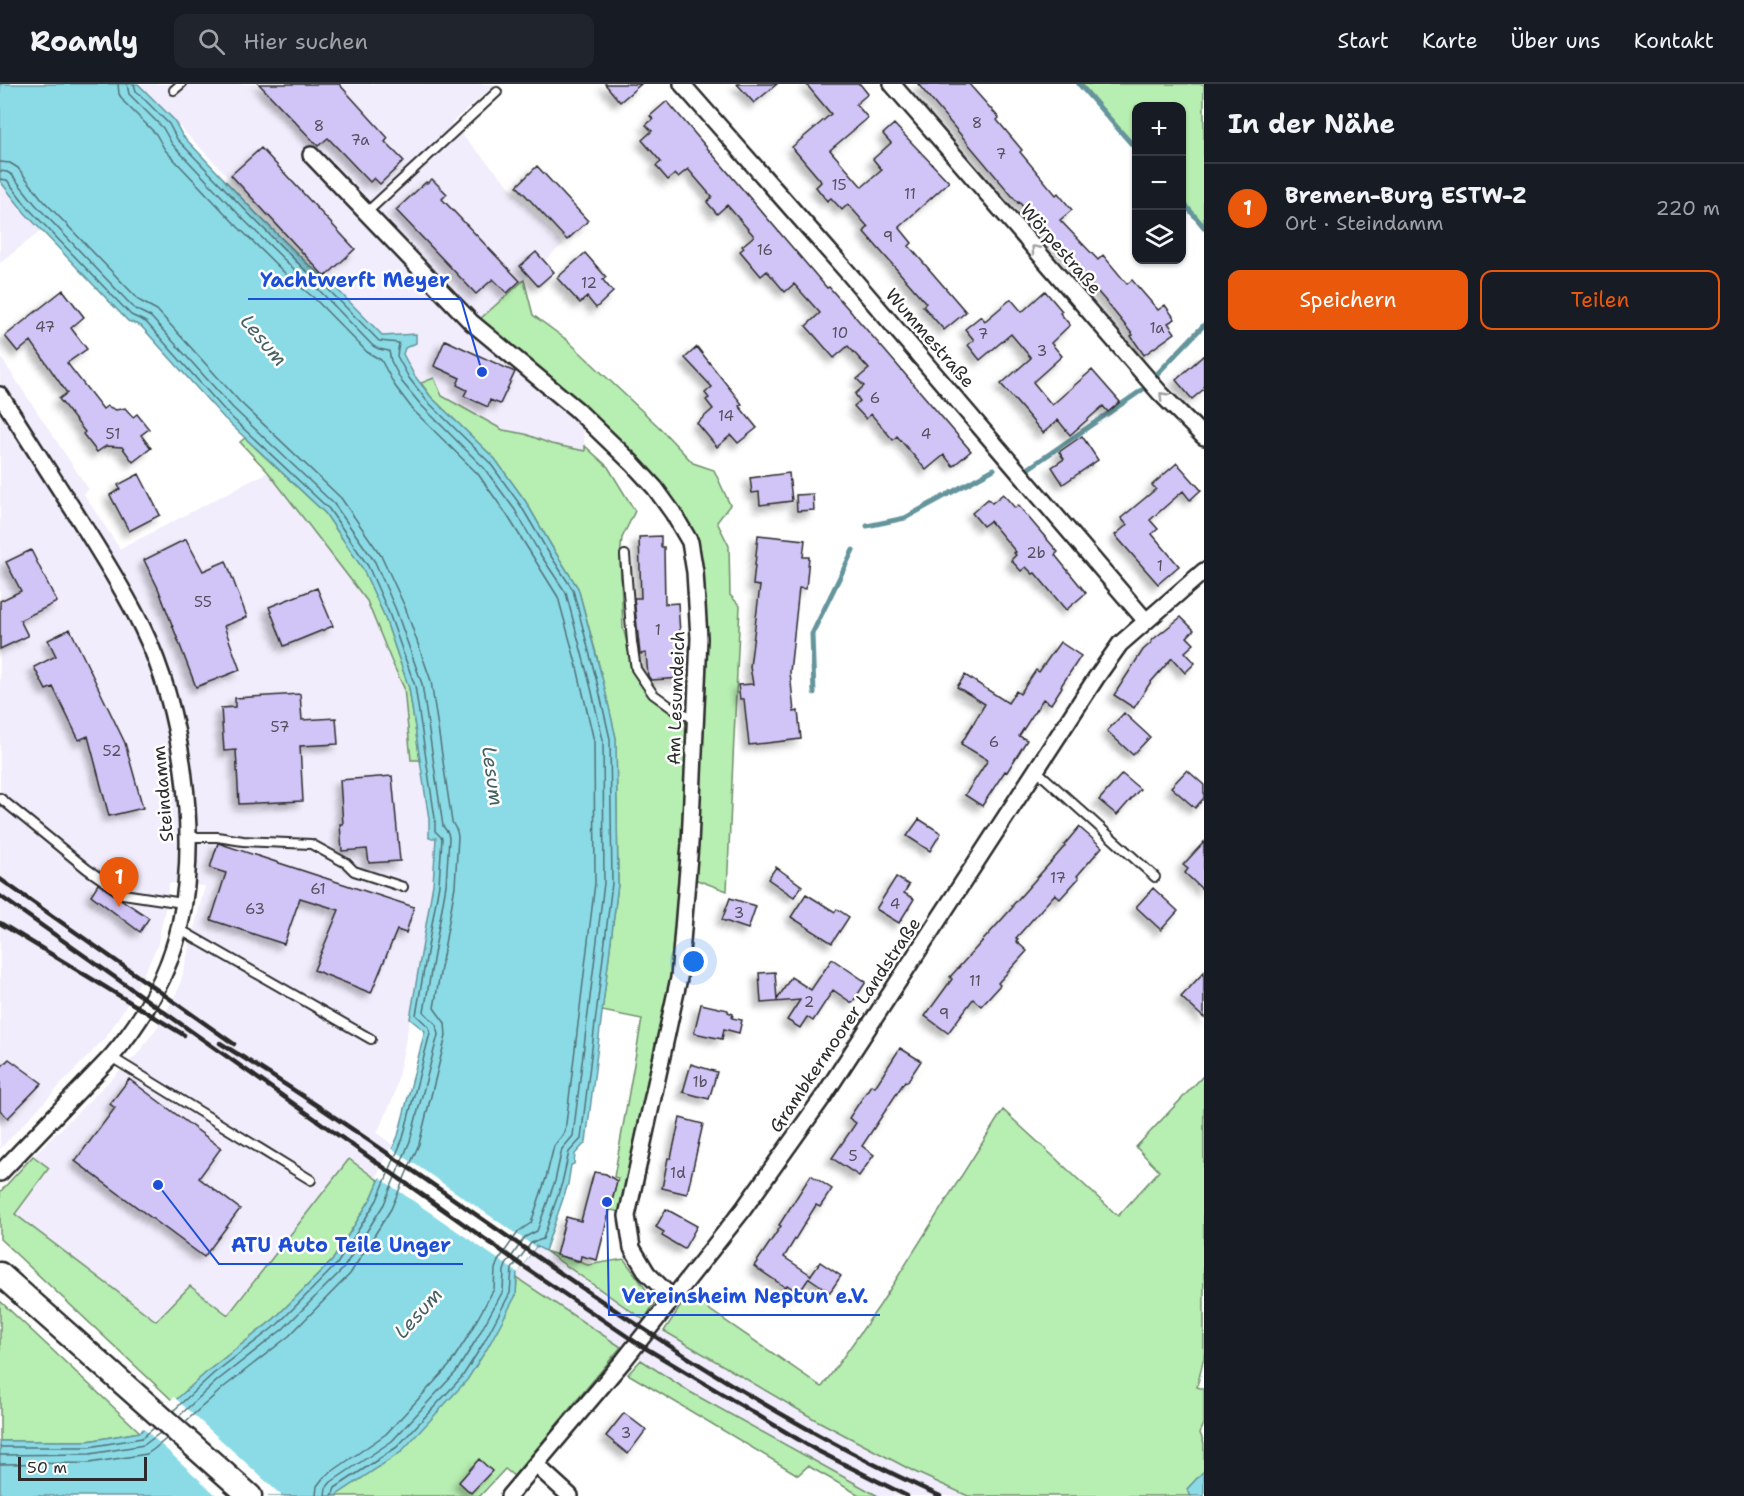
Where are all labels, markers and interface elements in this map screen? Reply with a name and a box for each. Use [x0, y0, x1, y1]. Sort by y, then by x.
search box [174, 14, 594, 68]
text: Roamly [30, 22, 138, 60]
icon: search [195, 25, 228, 58]
text: Hier suchen [243, 27, 368, 56]
text: Start [1338, 27, 1389, 55]
text: Karte [1422, 27, 1478, 55]
text: Über uns [1511, 27, 1601, 55]
text: Kontakt [1634, 27, 1714, 55]
map controls [1132, 102, 1186, 264]
button: + [1132, 102, 1186, 156]
text: In der Nähe [1228, 106, 1395, 141]
house number: 8 [972, 113, 982, 133]
house number: 8 [314, 116, 324, 136]
house number: 7a [350, 130, 370, 150]
house number: 7 [996, 144, 1006, 164]
button: − [1132, 156, 1186, 210]
house number: 15 [831, 175, 847, 195]
text: Bremen-Burg ESTW-Z [1285, 181, 1526, 210]
house number: 11 [904, 184, 916, 204]
text: 1 [1243, 195, 1252, 221]
text: 220 m [1656, 195, 1720, 221]
street label: Wörpestraße [1015, 199, 1107, 299]
button: layers [1132, 210, 1186, 264]
text: Ort · Steindamm [1285, 210, 1443, 236]
house number: 9 [883, 227, 893, 247]
house number: 16 [757, 240, 773, 260]
one-way arrow [1031, 245, 1042, 256]
callout: Yachtwerft Meyer [248, 261, 461, 299]
text: Yachtwerft Meyer [260, 267, 450, 293]
button: Speichern [1228, 270, 1468, 330]
button: Teilen [1480, 270, 1720, 330]
house number: 12 [581, 273, 597, 293]
street label: Wummestraße [880, 283, 980, 393]
water label: Lesum [235, 309, 293, 371]
house number: 47 [35, 317, 55, 337]
house number: 1a [1149, 318, 1165, 338]
house number: 10 [832, 323, 848, 343]
house number: 7 [978, 324, 988, 344]
house number: 3 [1037, 341, 1047, 361]
house number: 6 [870, 388, 880, 408]
one-way arrow [1159, 392, 1170, 402]
house number: 14 [718, 406, 734, 426]
house number: 51 [106, 424, 120, 444]
house number: 4 [921, 424, 931, 444]
house number: 2b [1026, 543, 1046, 563]
house number: 1 [1157, 556, 1163, 576]
house number: 55 [194, 592, 212, 612]
house number: 1 [655, 620, 661, 640]
street label: Am Lesumdeich [662, 630, 690, 766]
house number: 57 [271, 717, 289, 737]
house number: 6 [989, 732, 999, 752]
house number: 52 [103, 741, 121, 761]
water label: Lesum [476, 744, 510, 808]
street label: Steindamm [147, 745, 179, 843]
pin: 1 [100, 858, 138, 907]
house number: 17 [1050, 868, 1066, 888]
house number: 61 [310, 879, 326, 899]
house number: 4 [890, 894, 900, 914]
house number: 63 [245, 899, 265, 919]
house number: 3 [734, 903, 744, 923]
street label: Grambkermoorer Landstraße [764, 913, 926, 1137]
your location [679, 947, 708, 976]
house number: 11 [969, 971, 981, 991]
house number: 2 [804, 992, 814, 1012]
house number: 9 [939, 1004, 949, 1024]
house number: 1b [693, 1072, 707, 1092]
house number: 5 [848, 1146, 858, 1166]
house number: 1d [670, 1163, 686, 1183]
callout: ATU Auto Teile Unger [219, 1226, 463, 1264]
text: ATU Auto Teile Unger [231, 1232, 451, 1258]
callout: Vereinsheim Neptun e.V. [609, 1277, 880, 1315]
water label: Lesum [388, 1282, 448, 1344]
text: Vereinsheim Neptun e.V. [621, 1283, 869, 1309]
house number: 3 [621, 1423, 631, 1443]
scale bar [18, 1454, 147, 1482]
text: 50 m [27, 1457, 67, 1478]

